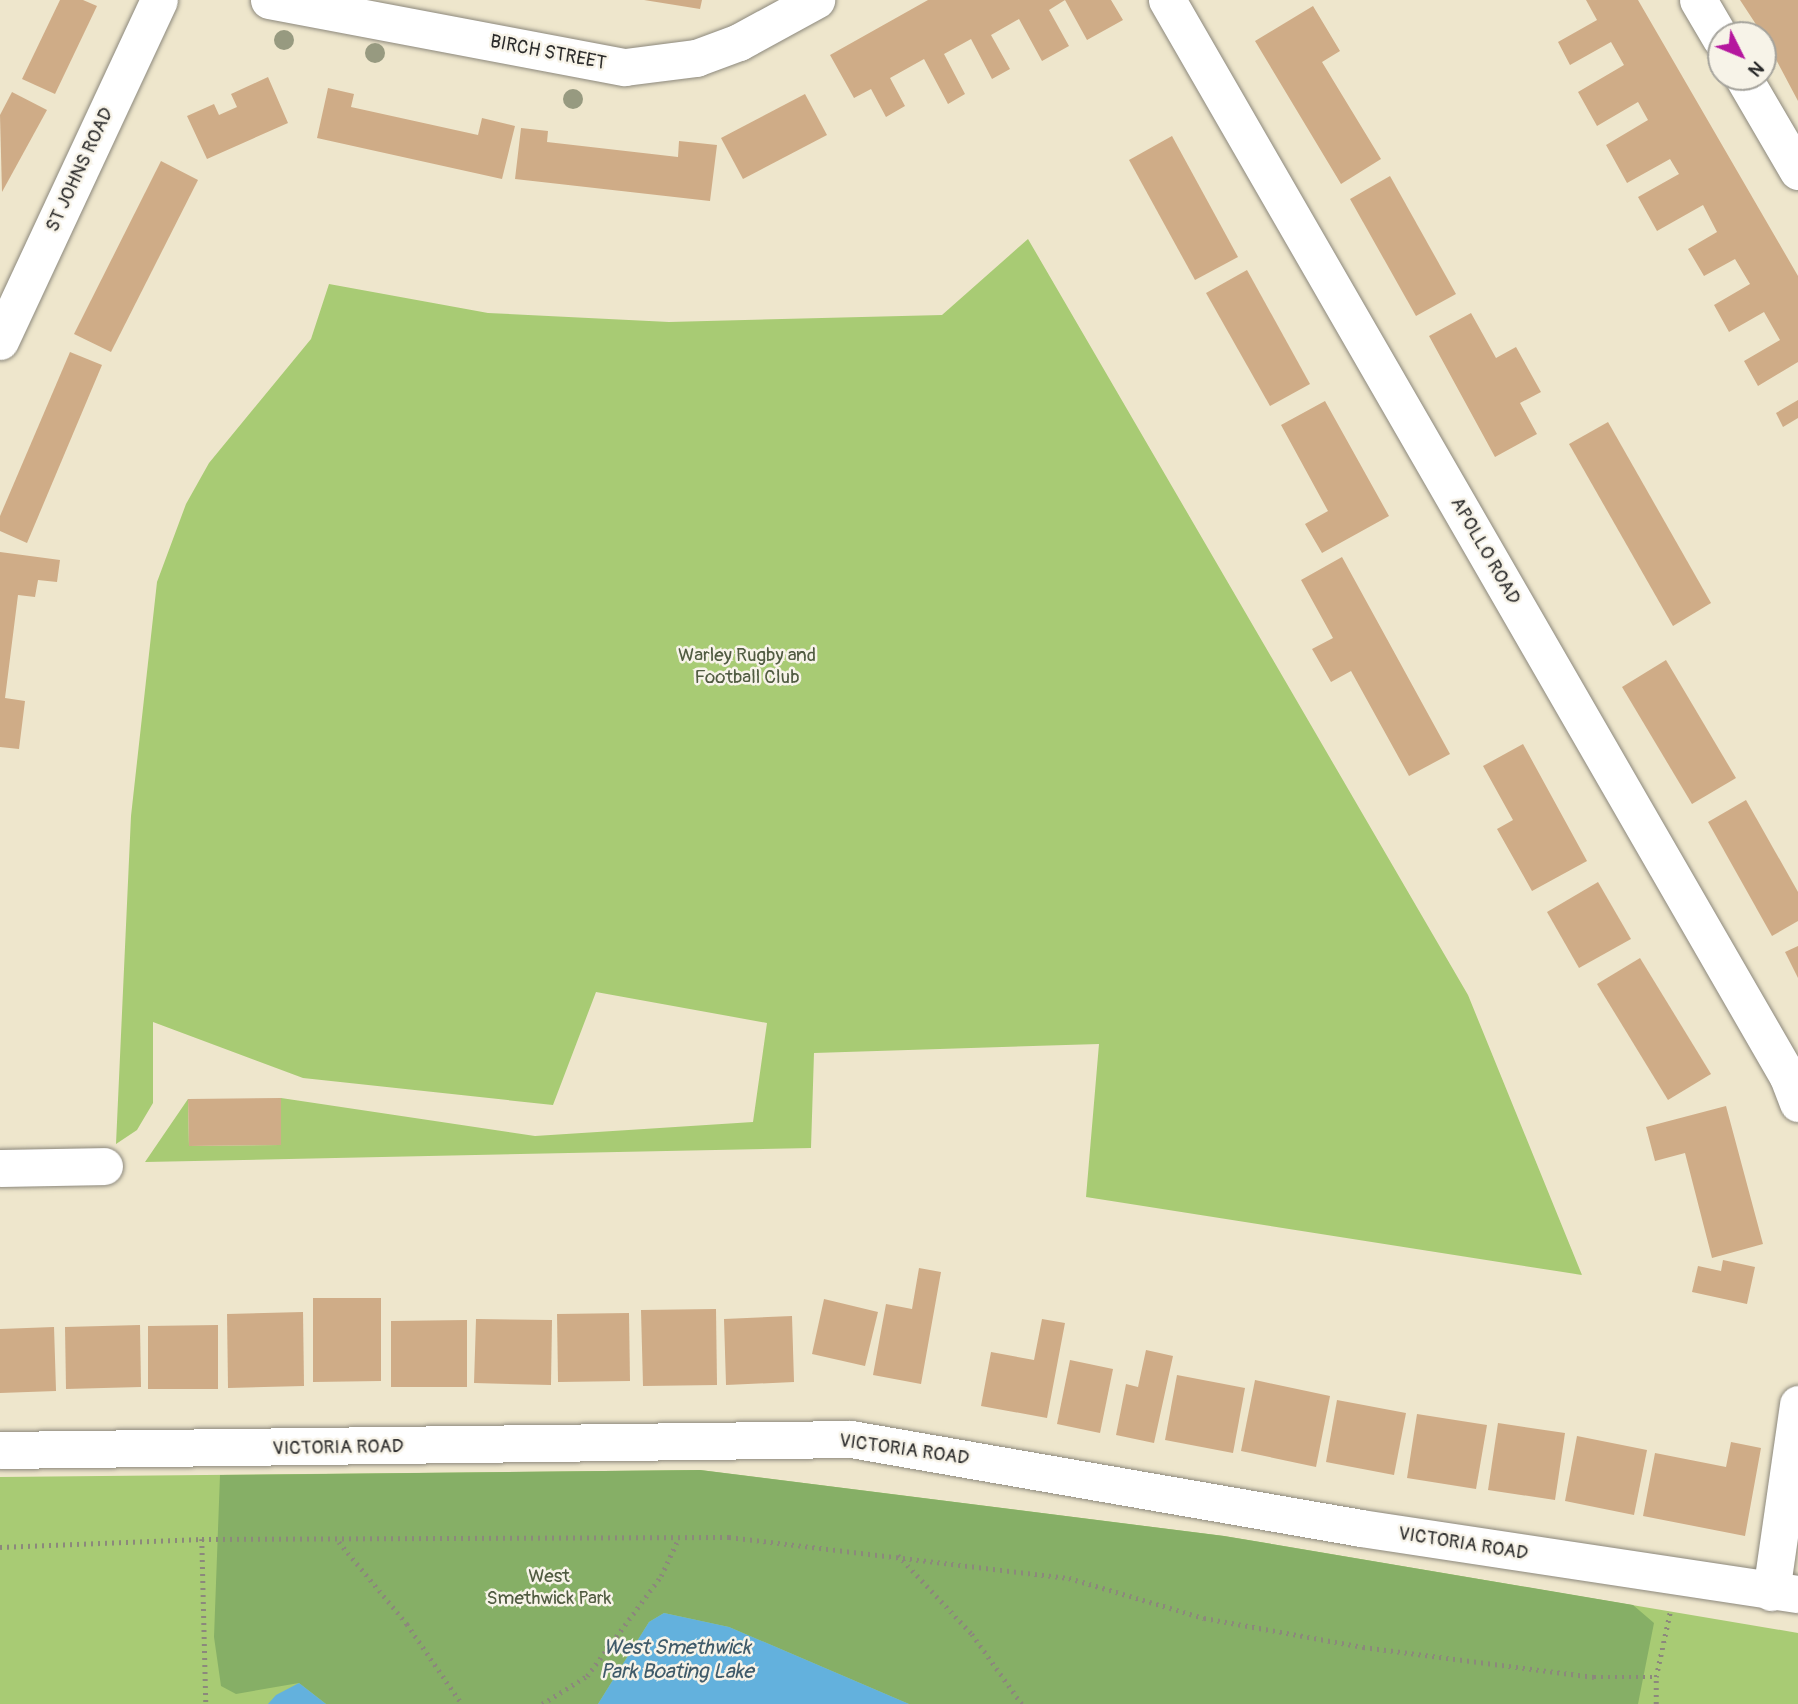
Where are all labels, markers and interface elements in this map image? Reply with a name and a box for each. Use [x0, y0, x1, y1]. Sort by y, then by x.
north arrow [1707, 21, 1777, 91]
street label: BIRCH STREET [488, 31, 608, 75]
text: N [1743, 56, 1769, 82]
street label: ST JOHNS ROAD [41, 104, 119, 236]
street label: APOLLO ROAD [1445, 493, 1525, 609]
park label: Warley Rugby and Football Club [678, 645, 816, 689]
street label: VICTORIA ROAD [837, 1430, 971, 1470]
street label: VICTORIA ROAD [272, 1435, 404, 1461]
street label: VICTORIA ROAD [1396, 1522, 1530, 1566]
park label: West Smethwick Park [486, 1566, 612, 1610]
water label: West Smethwick Park Boating Lake [600, 1635, 754, 1685]

